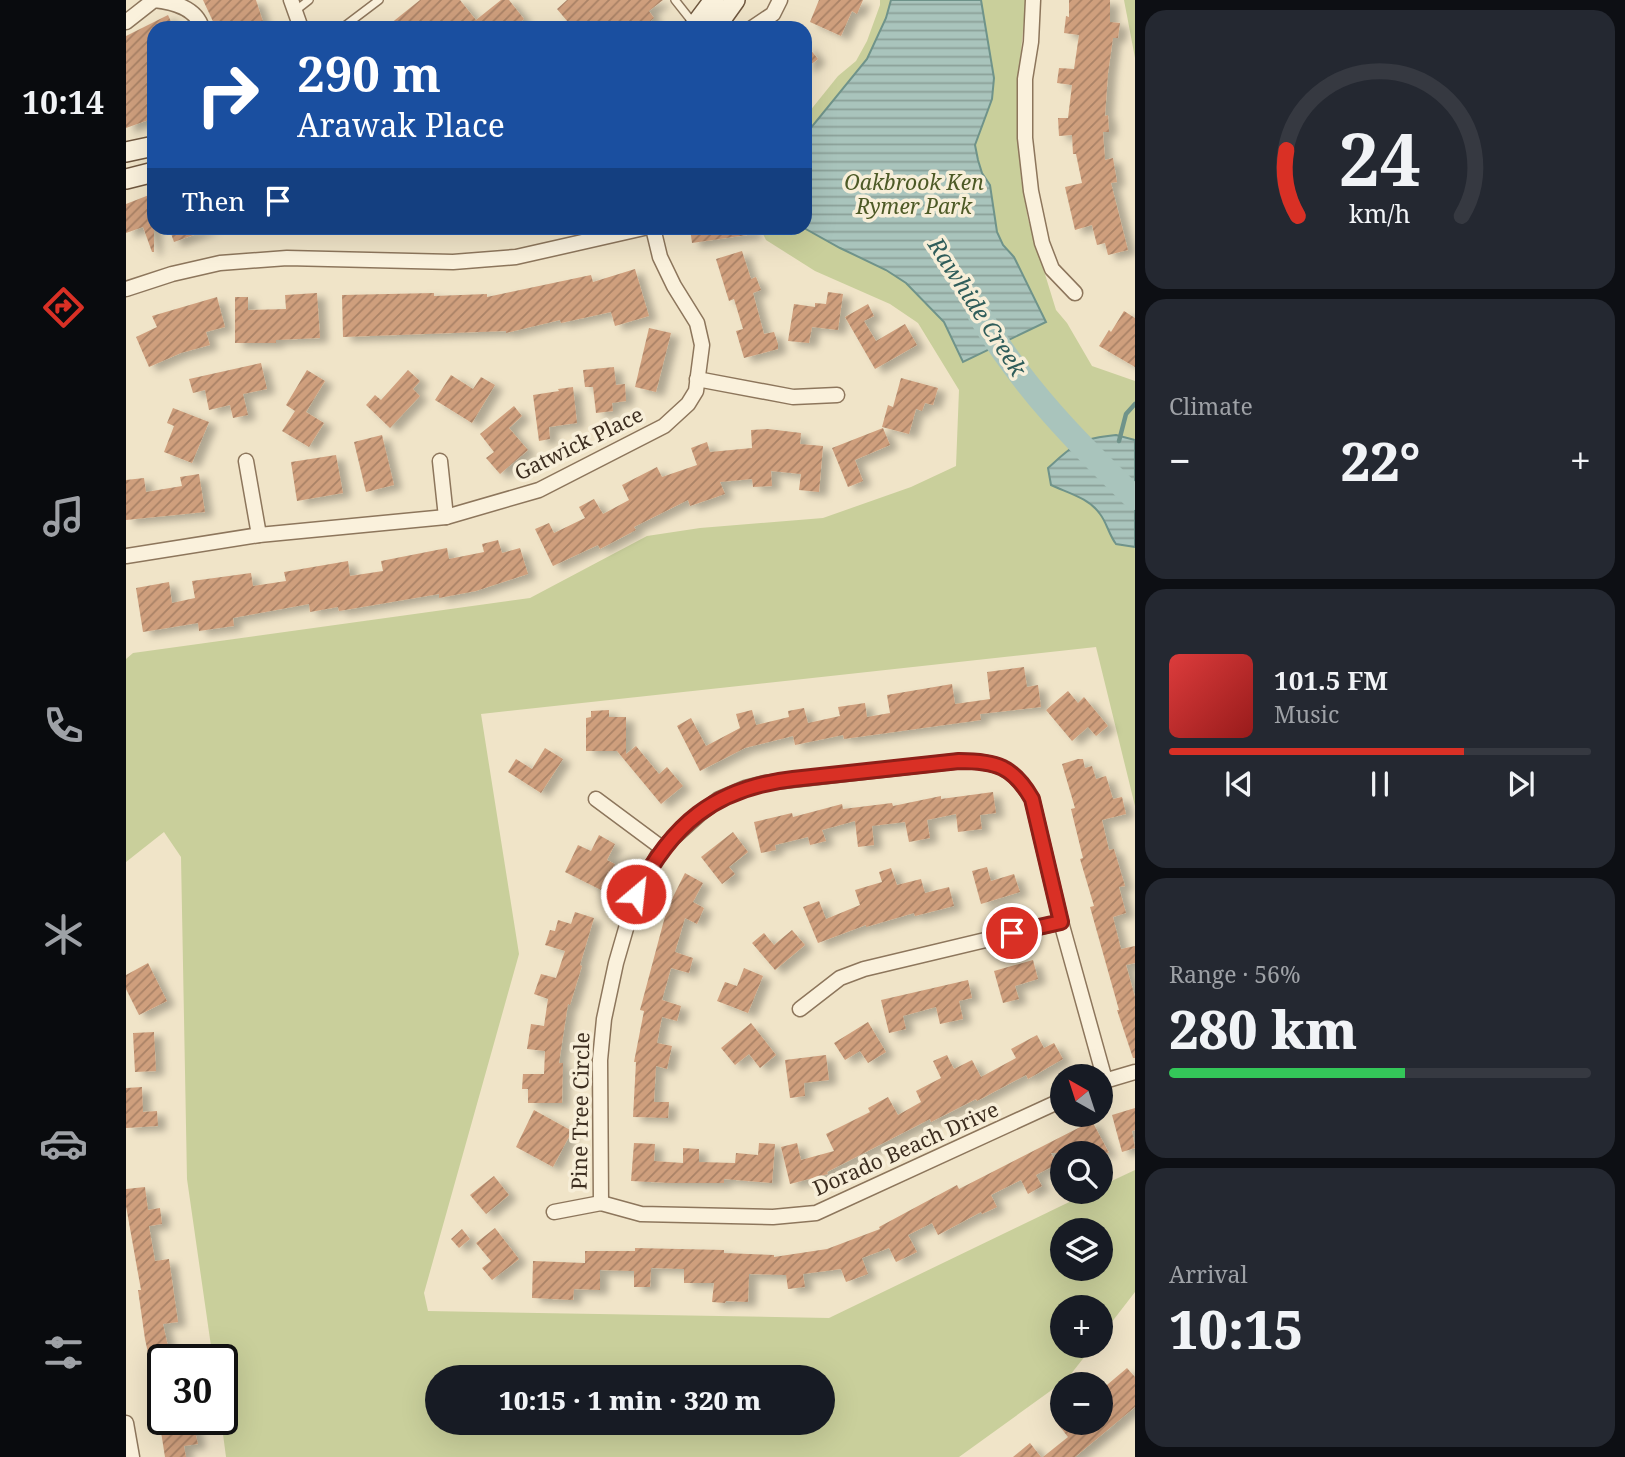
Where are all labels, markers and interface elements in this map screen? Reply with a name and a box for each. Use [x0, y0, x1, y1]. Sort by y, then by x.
text: 290 m [297, 40, 441, 106]
icon: right [182, 49, 273, 140]
text: 10:14 [22, 80, 104, 123]
text: Arawak Place [297, 103, 505, 146]
text: 24 [1339, 108, 1421, 207]
park label: Oakbrook Ken Rymer Park [844, 168, 984, 220]
icon: arrive [259, 182, 297, 220]
text: Then [182, 183, 245, 219]
text: km/h [1349, 196, 1411, 230]
water label: Rawhide Creek [920, 230, 1035, 383]
icon: directions [39, 283, 88, 332]
text: Climate [1169, 390, 1253, 422]
street label: Gatwick Place [510, 400, 647, 486]
text: 22° [1340, 425, 1420, 496]
text: − [1169, 434, 1191, 486]
text: + [1570, 434, 1591, 486]
icon: music [39, 492, 88, 541]
text: 101.5 FM [1274, 662, 1388, 698]
text: Music [1274, 698, 1339, 730]
icon: phone [39, 701, 88, 750]
icon: previous [1220, 765, 1258, 803]
icon: pause [1361, 765, 1399, 803]
icon: next [1502, 765, 1540, 803]
position arrow [599, 857, 673, 931]
pin [982, 903, 1042, 963]
icon: climate [39, 910, 88, 959]
icon: arrive [993, 914, 1031, 952]
text: Range · 56% [1169, 958, 1301, 990]
text: 280 km [1169, 993, 1357, 1064]
street label: Pine Tree Circle [565, 1032, 595, 1190]
north arrow [1050, 1064, 1113, 1127]
map controls [1050, 1064, 1113, 1435]
street label: Dorado Beach Drive [808, 1095, 1003, 1202]
icon: car [39, 1119, 88, 1168]
button: search [1050, 1141, 1113, 1204]
button: layers [1050, 1218, 1113, 1281]
text: Arrival [1169, 1258, 1248, 1290]
text: 10:15 [1169, 1293, 1303, 1364]
button: + [1050, 1295, 1113, 1358]
icon: filters [39, 1328, 88, 1377]
speed limit sign: 30 [147, 1344, 238, 1435]
button: − [1050, 1372, 1113, 1435]
text: 10:15 · 1 min · 320 m [499, 1382, 761, 1418]

